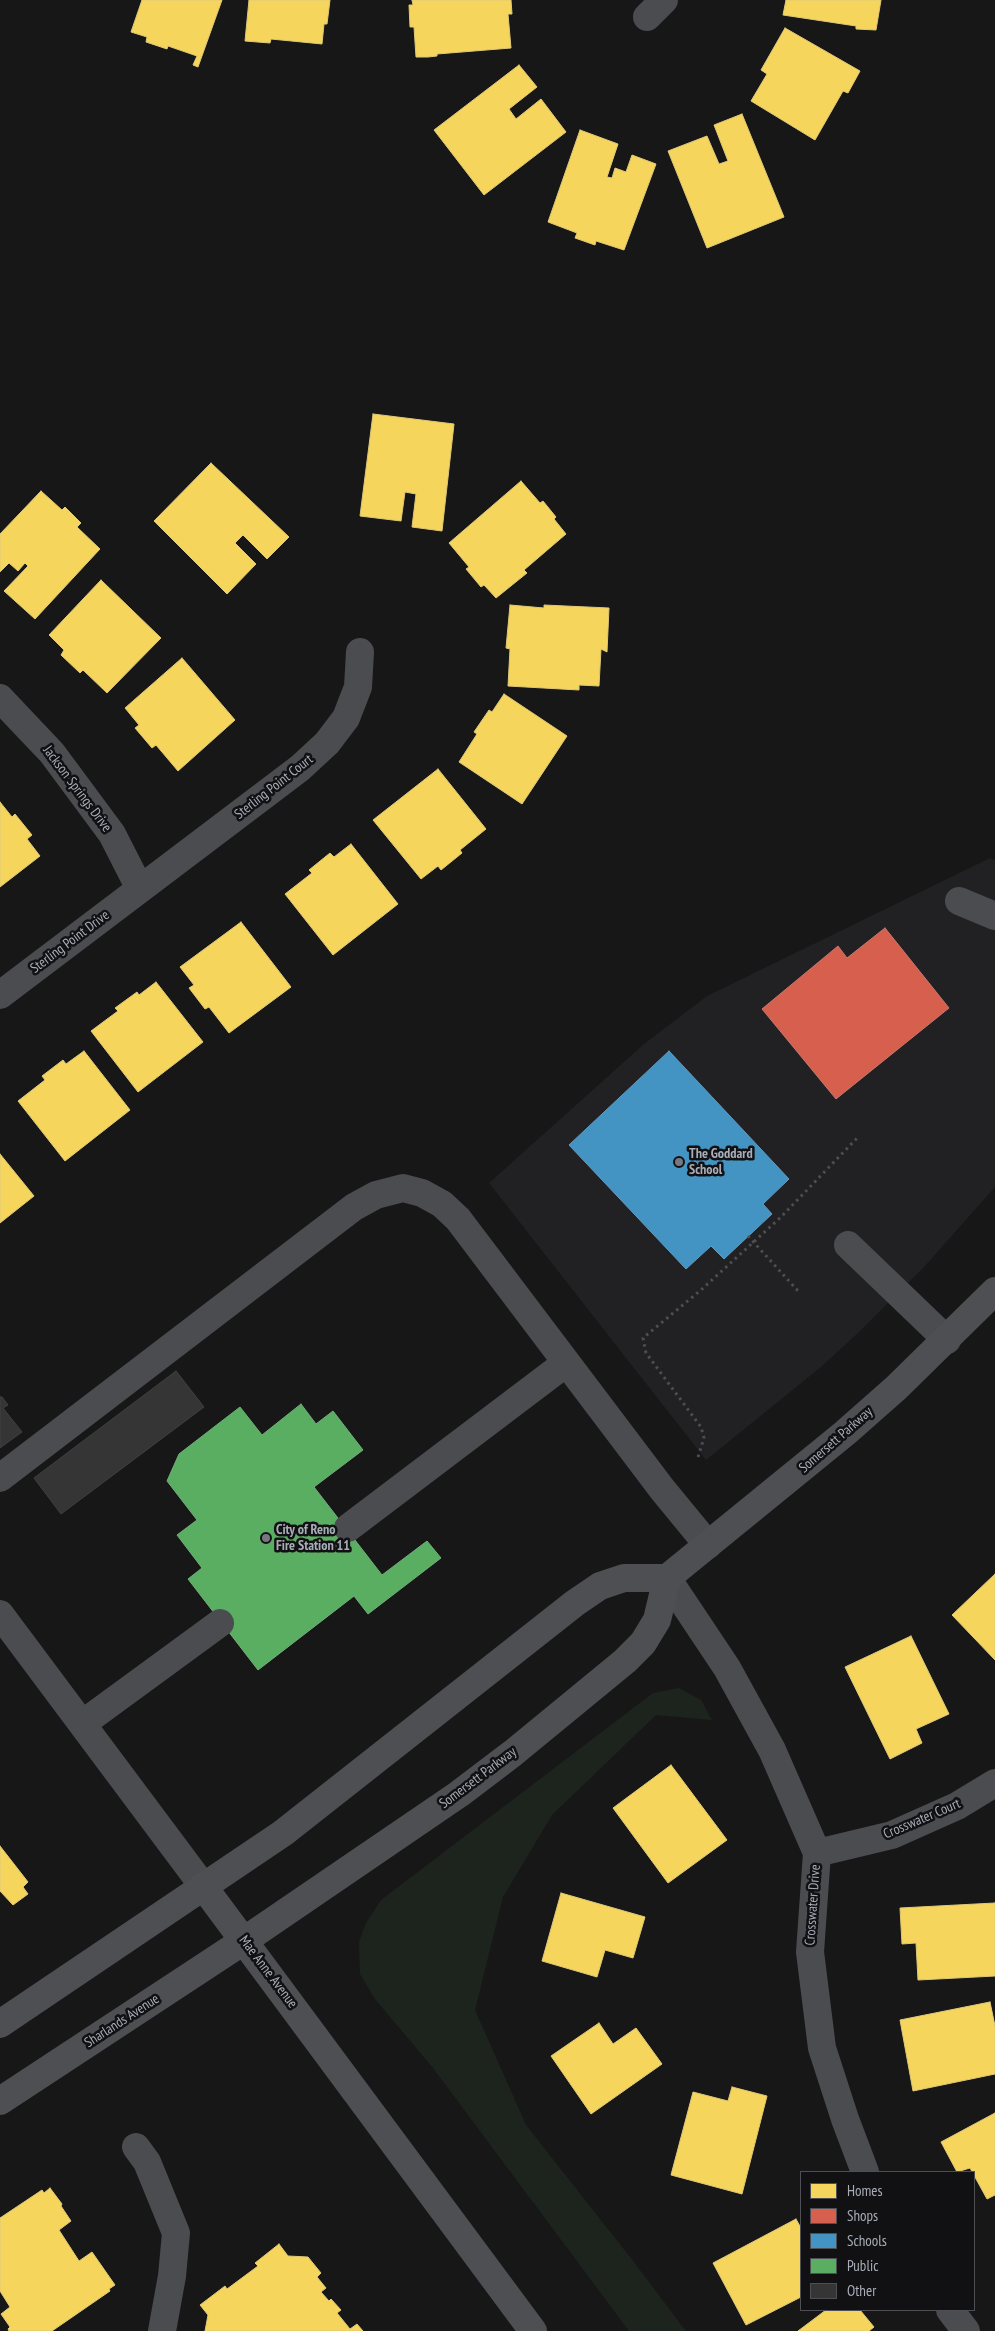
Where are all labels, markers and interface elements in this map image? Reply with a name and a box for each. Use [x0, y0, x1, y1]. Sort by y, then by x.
street label: Jackson Springs Drive [39, 743, 115, 835]
street label: Sterling Point Court [231, 751, 317, 823]
street label: Sterling Point Drive [27, 907, 113, 977]
place label: The Goddard School [689, 1146, 753, 1178]
marker: The Goddard School [673, 1156, 685, 1168]
street label: Somersett Parkway [796, 1404, 876, 1476]
place label: City of Reno Fire Station 11 [276, 1522, 350, 1554]
marker: City of Reno Fire Station 11 [260, 1532, 272, 1544]
street label: Somersett Parkway [436, 1744, 520, 1812]
street label: Crosswater Court [881, 1795, 963, 1843]
street label: Crosswater Drive [802, 1864, 824, 1946]
street label: Mae Anne Avenue [235, 1932, 301, 2012]
street label: Sharlands Avenue [81, 1991, 163, 2051]
legend [800, 2171, 975, 2311]
text: Homes [847, 2181, 883, 2200]
text: Shops [847, 2206, 878, 2225]
text: Schools [847, 2231, 887, 2250]
text: Public [847, 2256, 878, 2275]
text: Other [847, 2281, 876, 2300]

